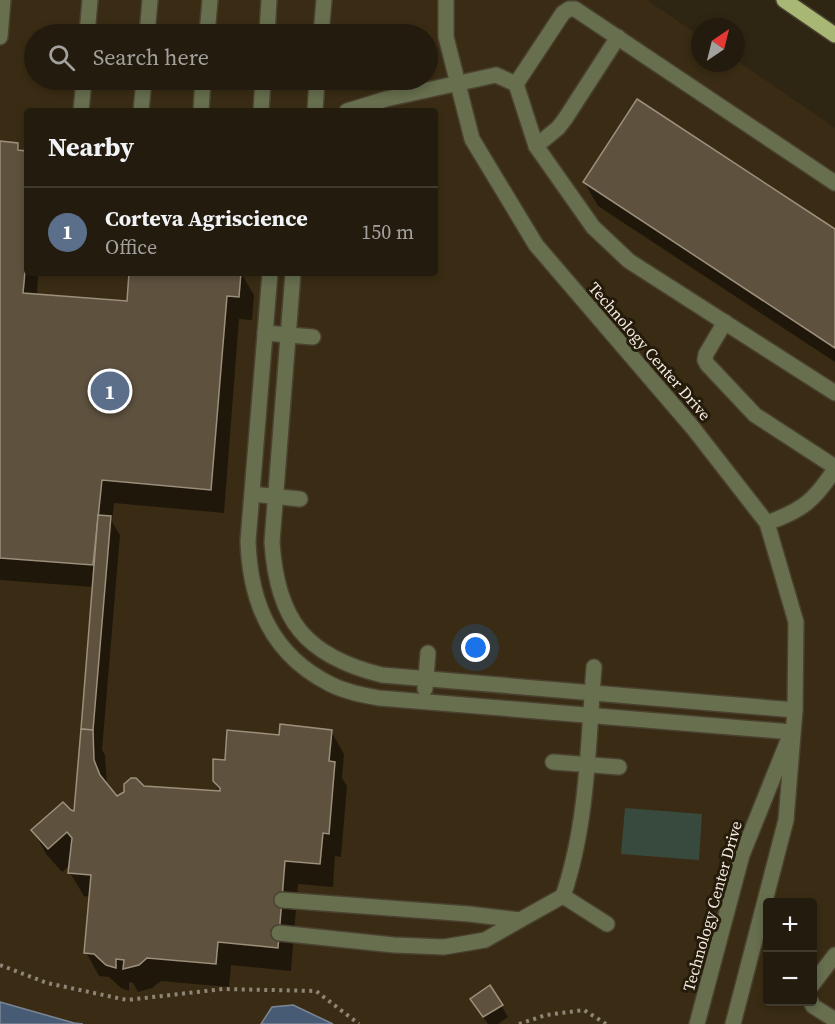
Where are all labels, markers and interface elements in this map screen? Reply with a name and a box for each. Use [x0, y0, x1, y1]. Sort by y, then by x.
north arrow [691, 18, 745, 72]
search box [24, 24, 438, 90]
icon: search [45, 41, 78, 74]
text: Search here [93, 42, 209, 72]
text: Nearby [48, 129, 134, 165]
text: Corteva Agriscience [105, 203, 308, 233]
text: 1 [62, 218, 73, 246]
text: 150 m [361, 218, 414, 246]
text: Office [105, 233, 157, 261]
street label: Technology Center Drive [584, 277, 716, 425]
pin: 1 [90, 368, 130, 414]
your location [461, 633, 490, 662]
street label: Technology Center Drive [677, 818, 747, 994]
map controls [763, 898, 817, 1006]
button: + [763, 898, 817, 952]
button: − [763, 952, 817, 1006]

